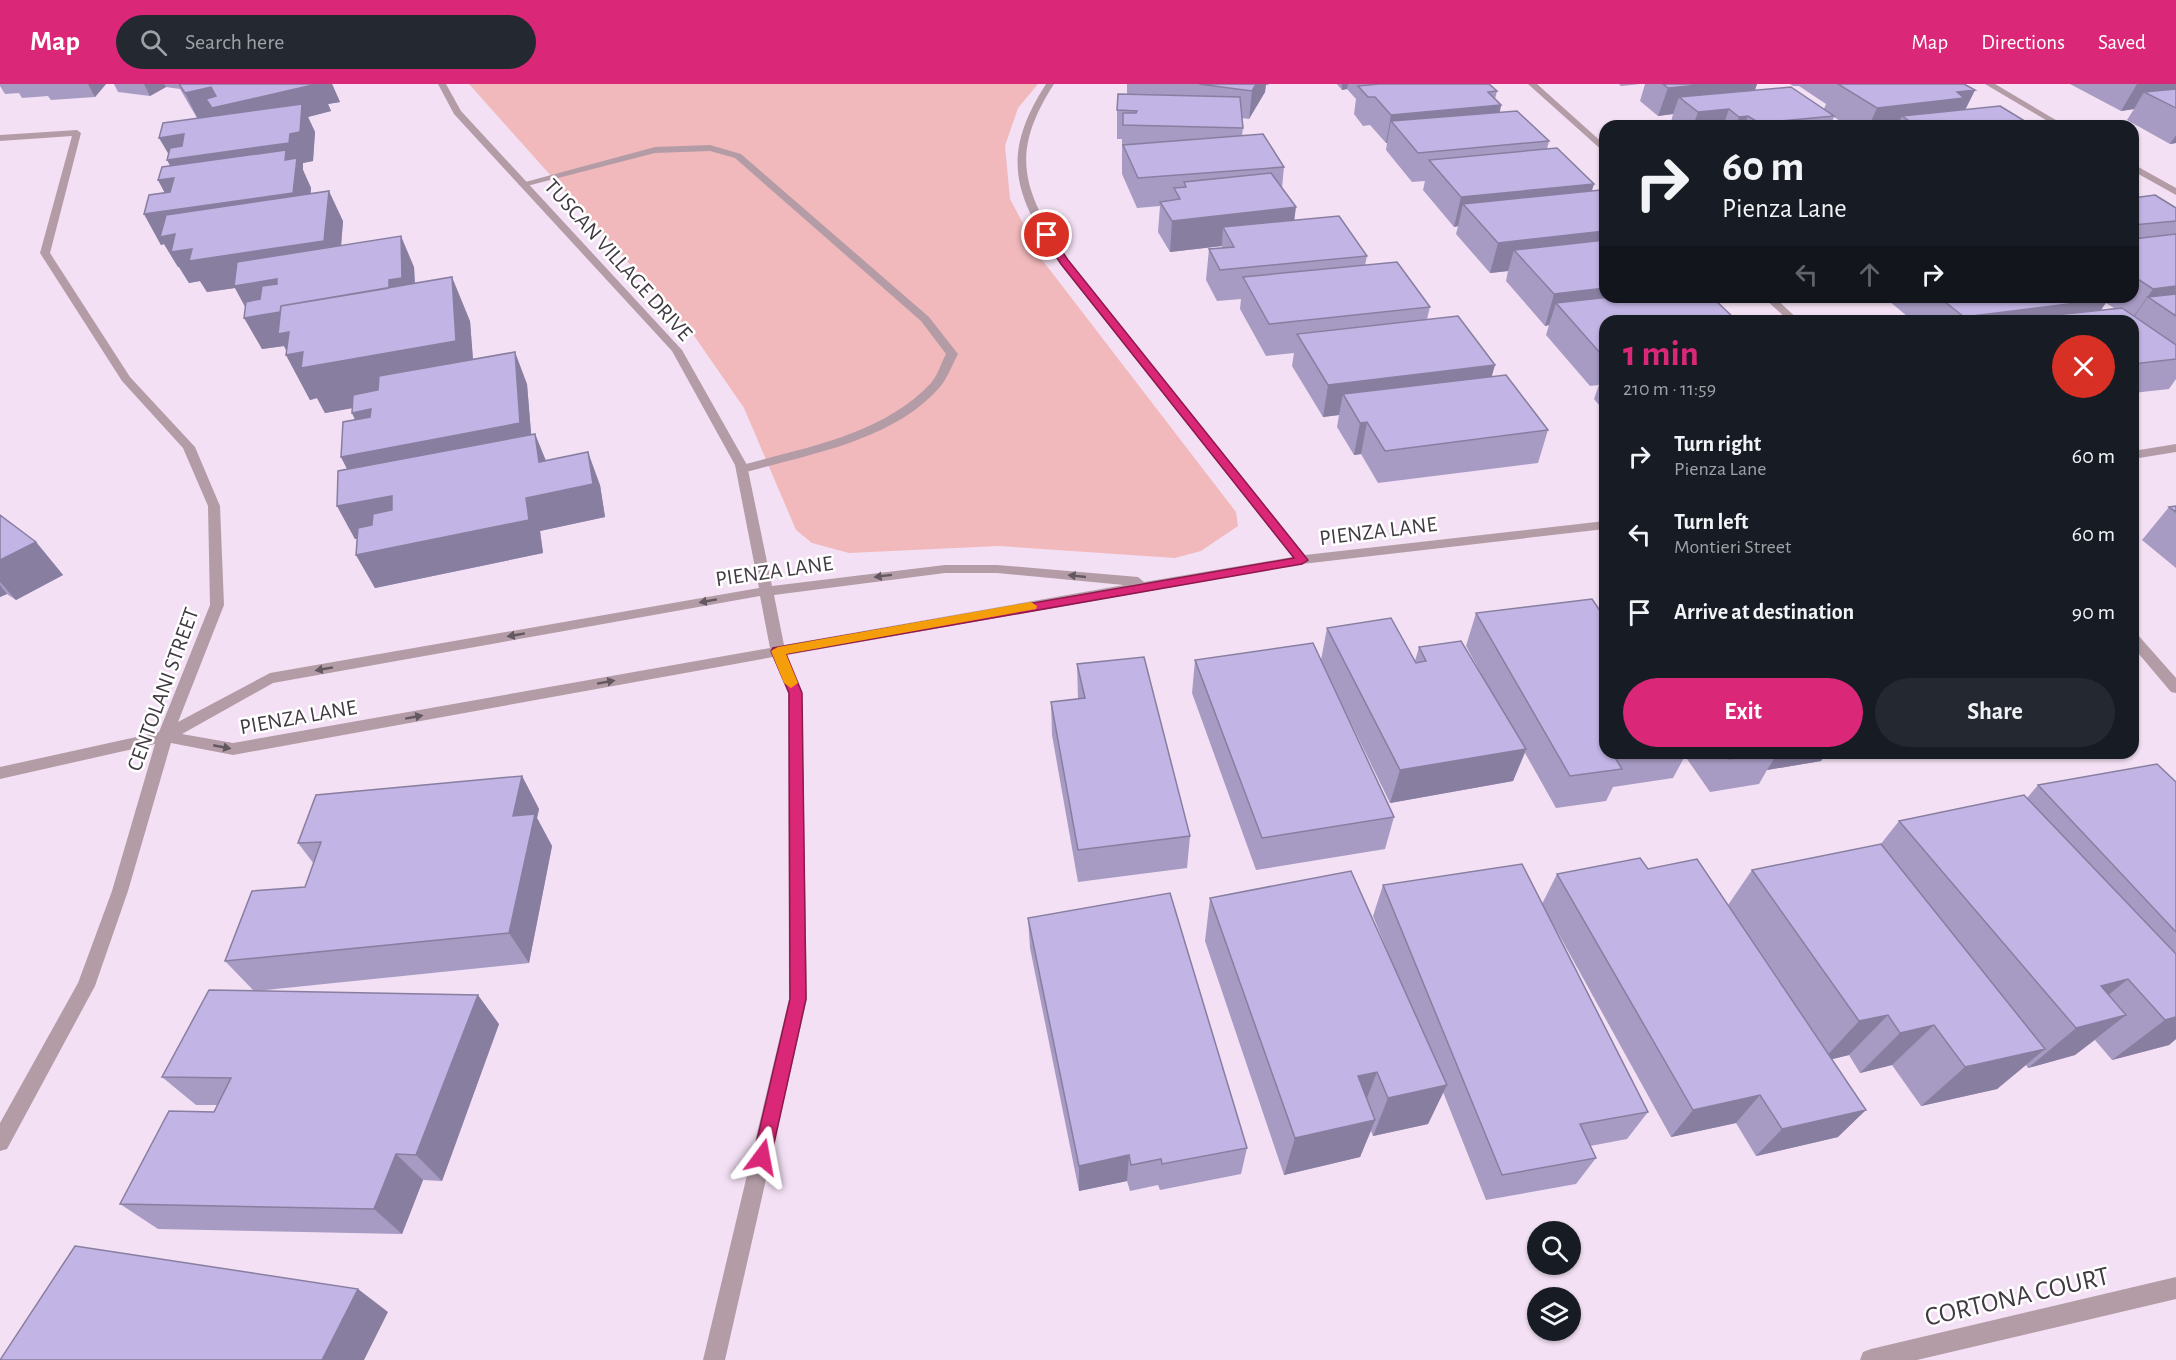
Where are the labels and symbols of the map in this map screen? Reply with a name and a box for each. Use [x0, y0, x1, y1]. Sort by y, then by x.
street label: TUSCAN VILLAGE DRIVE [540, 175, 697, 345]
pin [1021, 209, 1072, 260]
street label: PIENZA LANE [1318, 513, 1439, 549]
street label: PIENZA LANE [714, 552, 835, 590]
one-way arrow [873, 571, 892, 580]
one-way arrow [1067, 571, 1086, 581]
one-way arrow [698, 597, 717, 606]
street label: CENTOLANI STREET [123, 605, 203, 774]
one-way arrow [506, 631, 525, 640]
one-way arrow [314, 665, 333, 674]
one-way arrow [597, 677, 616, 686]
street label: PIENZA LANE [238, 696, 359, 738]
one-way arrow [405, 712, 424, 721]
one-way arrow [213, 743, 232, 752]
position arrow [730, 1125, 794, 1189]
street label: CORTONA COURT [1922, 1262, 2112, 1331]

